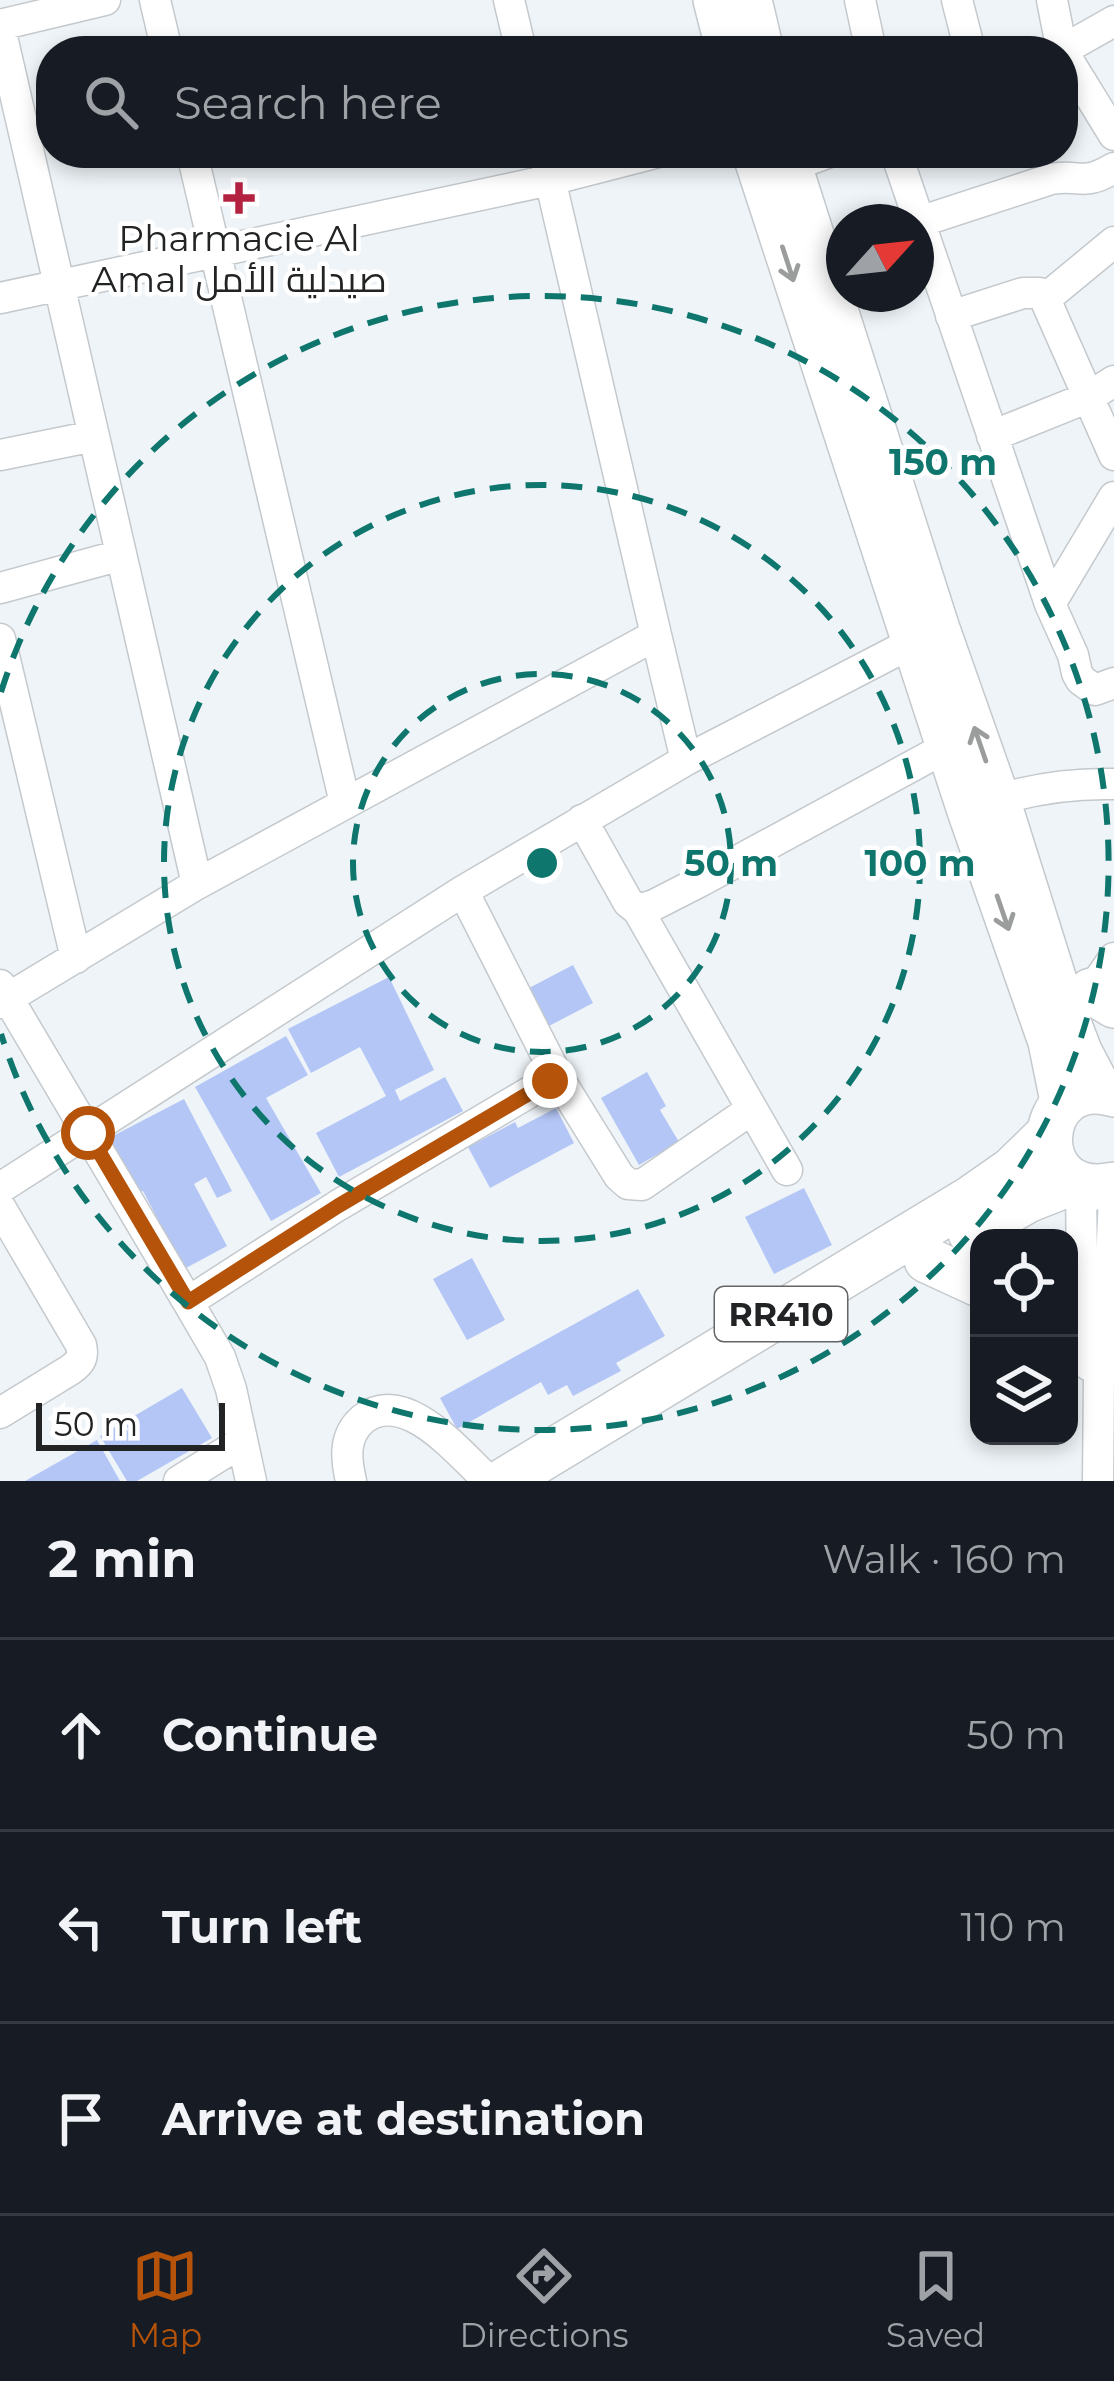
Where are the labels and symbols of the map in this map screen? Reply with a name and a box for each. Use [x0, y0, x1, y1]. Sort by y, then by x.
marker: Pharmacie Al Amal صيدلية الأمل [226, 185, 252, 211]
north arrow [826, 204, 934, 312]
place label: Pharmacie Al Amal صيدلية الأمل [91, 216, 387, 301]
one-way arrow [778, 244, 800, 282]
text: 150 m [889, 440, 997, 484]
one-way arrow [968, 726, 989, 763]
text: 50 m [684, 841, 778, 885]
text: 100 m [865, 841, 975, 885]
centre of rings [521, 842, 563, 884]
one-way arrow [994, 894, 1015, 931]
route end [523, 1054, 577, 1108]
route start [61, 1106, 115, 1160]
road number: RR410 [715, 1287, 847, 1341]
scale bar [36, 1397, 225, 1450]

